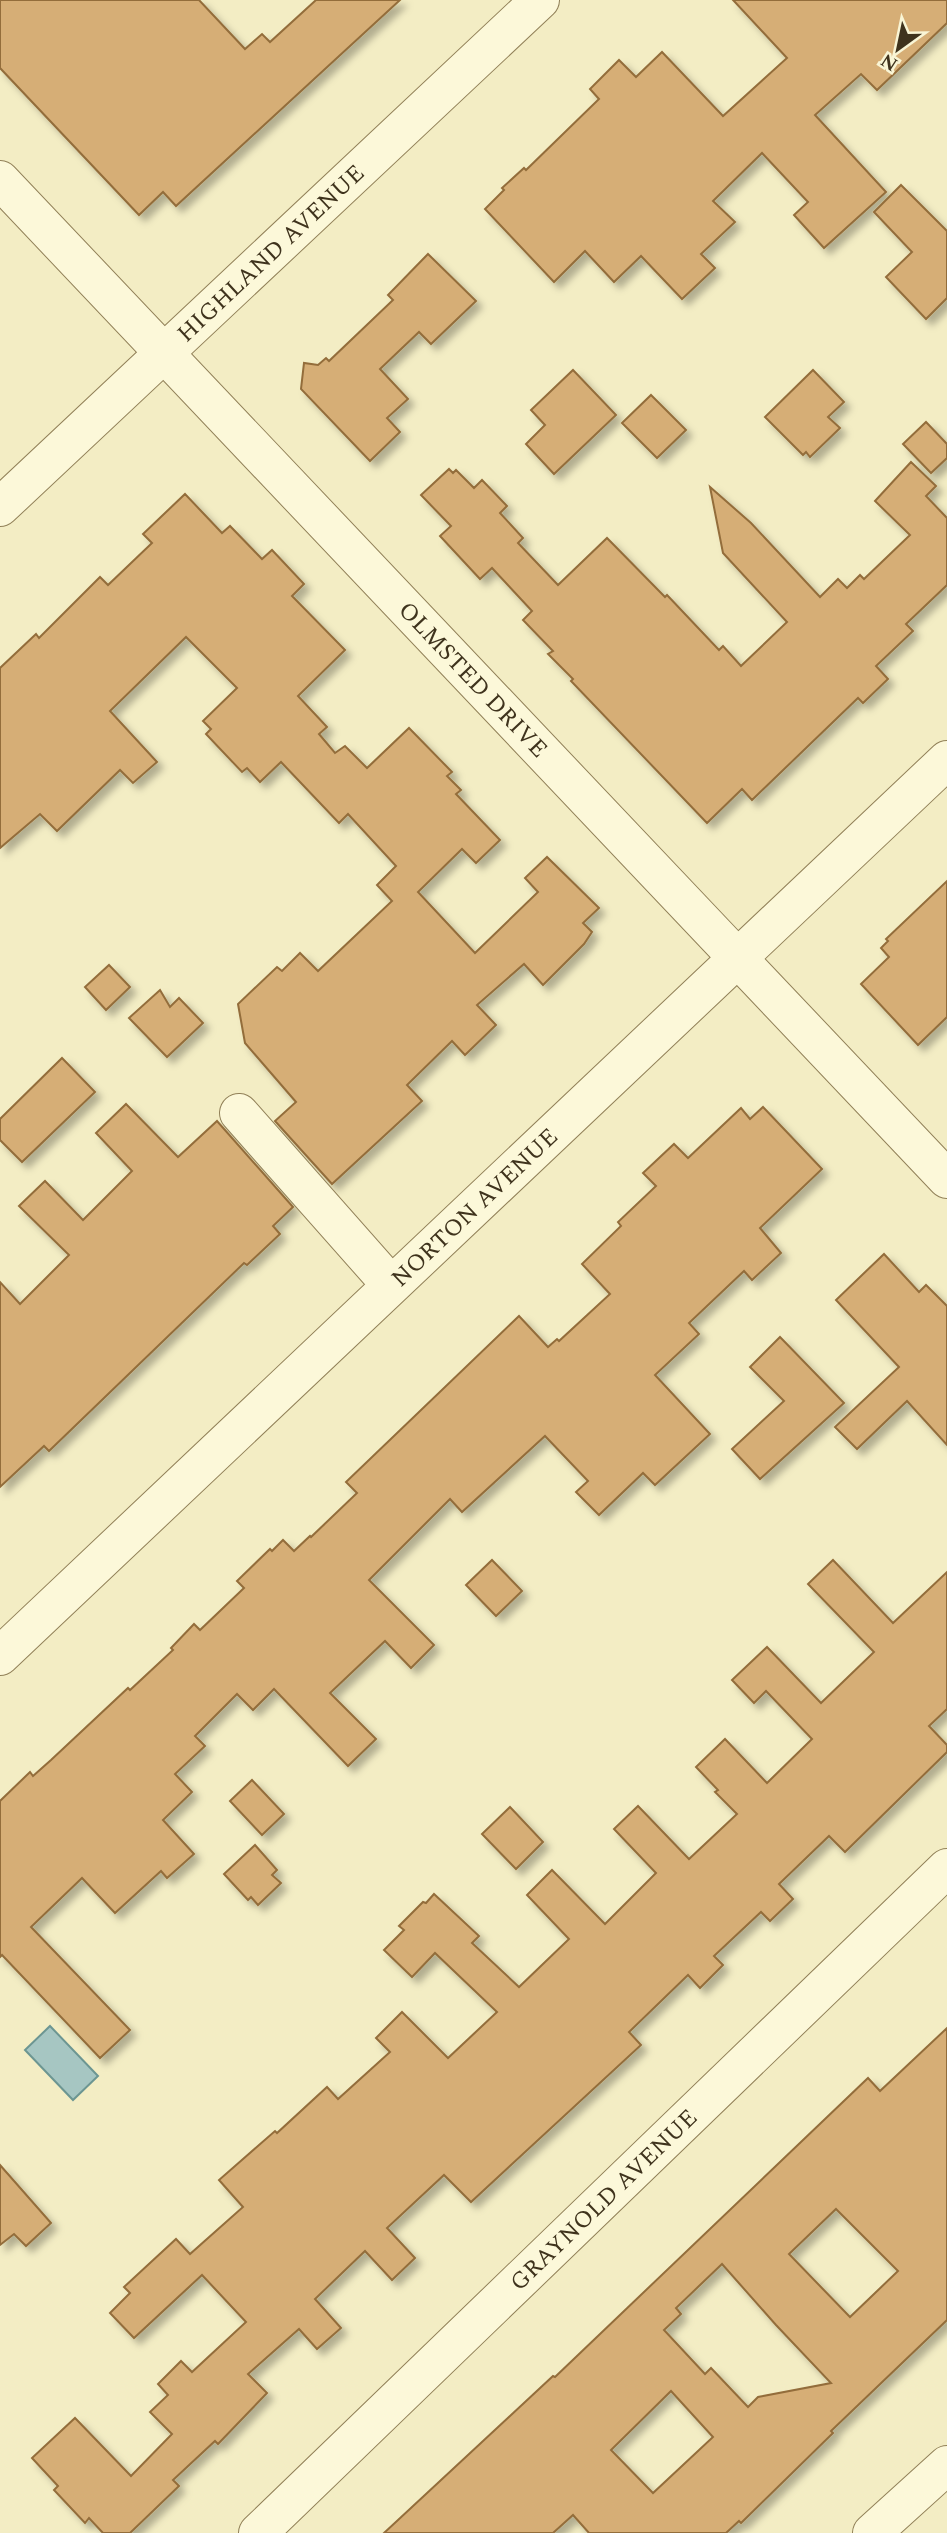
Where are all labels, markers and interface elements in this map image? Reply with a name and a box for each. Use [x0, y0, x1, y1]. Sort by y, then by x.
north arrow [863, 14, 933, 84]
text: N [875, 46, 904, 78]
street label: HIGHLAND AVENUE [169, 156, 373, 351]
street label: OLMSTED DRIVE [389, 594, 556, 766]
street label: NORTON AVENUE [383, 1120, 567, 1296]
street label: GRAYNOLD AVENUE [502, 2101, 706, 2300]

